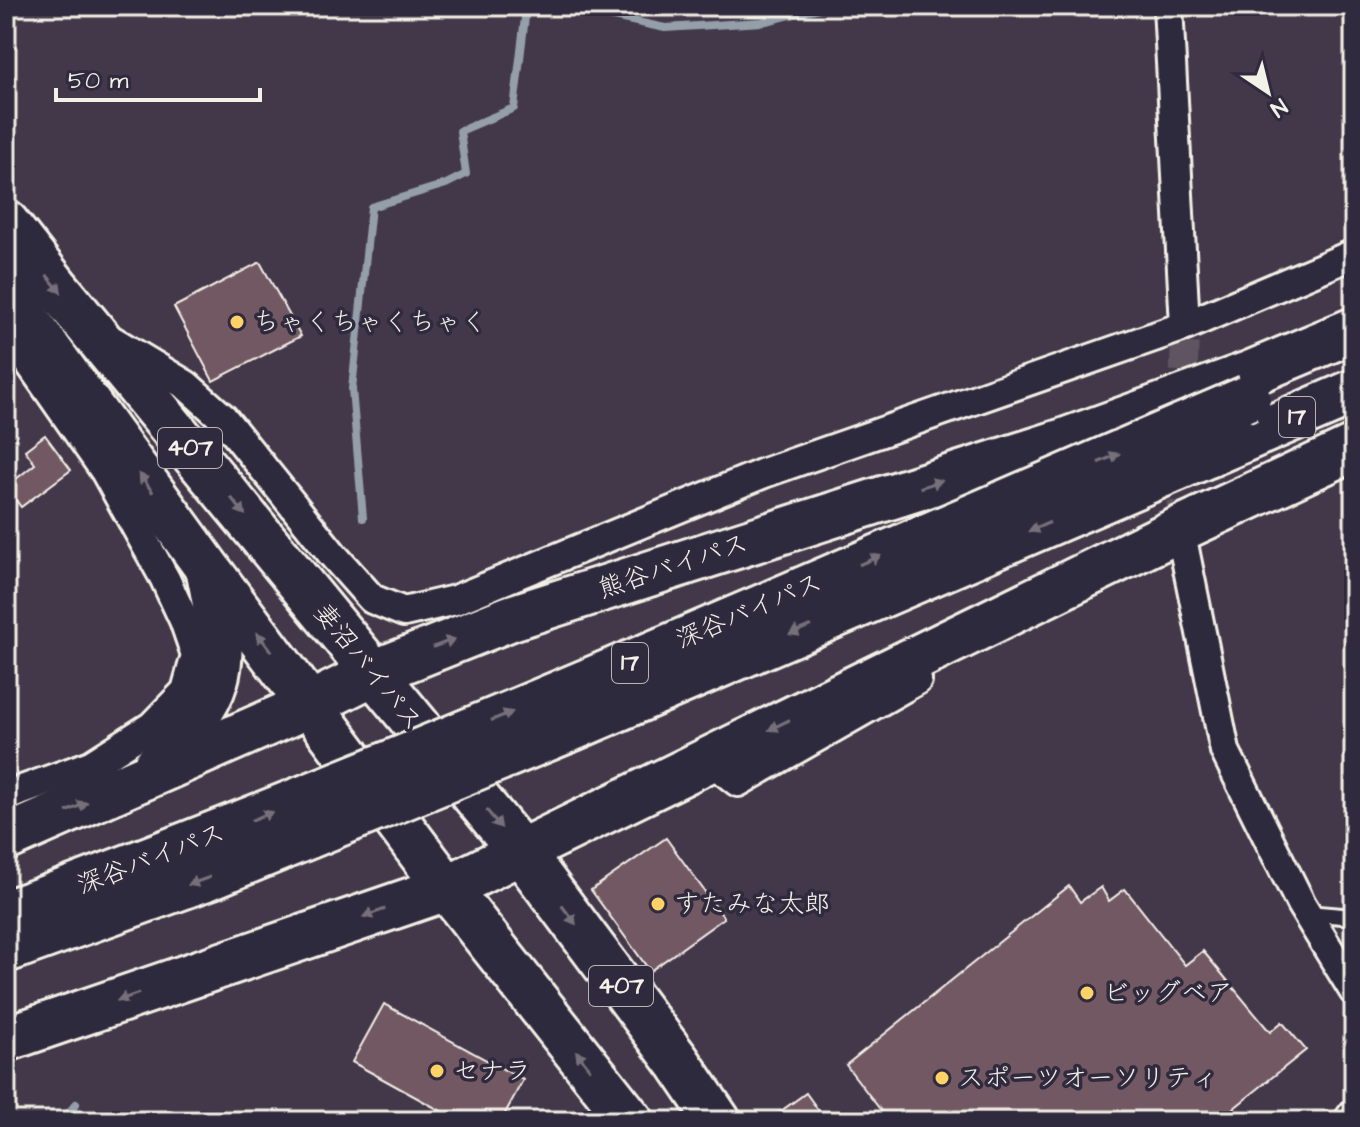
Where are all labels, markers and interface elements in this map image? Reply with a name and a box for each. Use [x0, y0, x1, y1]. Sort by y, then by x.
scale bar [56, 52, 260, 102]
north arrow [1228, 52, 1308, 132]
text: 50 m [68, 64, 129, 98]
text: N [1264, 91, 1293, 124]
one-way arrow [45, 274, 62, 294]
place label: ちゃくちゃくちゃく [253, 304, 487, 340]
marker: ちゃくちゃくちゃく [228, 313, 246, 331]
road number: 17 [1279, 397, 1315, 437]
road number: 407 [158, 428, 222, 468]
one-way arrow [1098, 451, 1121, 464]
one-way arrow [139, 473, 154, 494]
one-way arrow [919, 477, 943, 490]
one-way arrow [229, 496, 246, 517]
one-way arrow [1027, 521, 1051, 534]
street label: 熊谷バイパス [594, 525, 752, 607]
one-way arrow [858, 553, 882, 566]
street label: 深谷バイパス [670, 564, 828, 658]
street label: 妻沼バイパス [305, 595, 431, 739]
one-way arrow [789, 623, 812, 637]
one-way arrow [256, 632, 272, 652]
one-way arrow [433, 636, 457, 649]
road number: 17 [612, 643, 648, 683]
one-way arrow [490, 710, 514, 723]
one-way arrow [768, 718, 791, 732]
one-way arrow [66, 800, 89, 814]
one-way arrow [250, 809, 274, 822]
one-way arrow [485, 809, 502, 829]
street label: 深谷バイパス [72, 814, 230, 904]
one-way arrow [187, 875, 211, 888]
place label: すたみな太郎 [674, 886, 830, 922]
marker: すたみな太郎 [649, 895, 667, 913]
one-way arrow [561, 905, 576, 926]
one-way arrow [361, 907, 385, 919]
road number: 407 [589, 966, 653, 1006]
place label: ビッグベア [1103, 975, 1233, 1011]
marker: ビッグベア [1078, 984, 1096, 1002]
one-way arrow [115, 992, 139, 1004]
one-way arrow [575, 1050, 591, 1070]
place label: セナラ [453, 1053, 531, 1089]
place label: スポーツオーソリティ [958, 1060, 1217, 1096]
marker: セナラ [428, 1062, 446, 1080]
marker: スポーツオーソリティ [933, 1069, 951, 1087]

